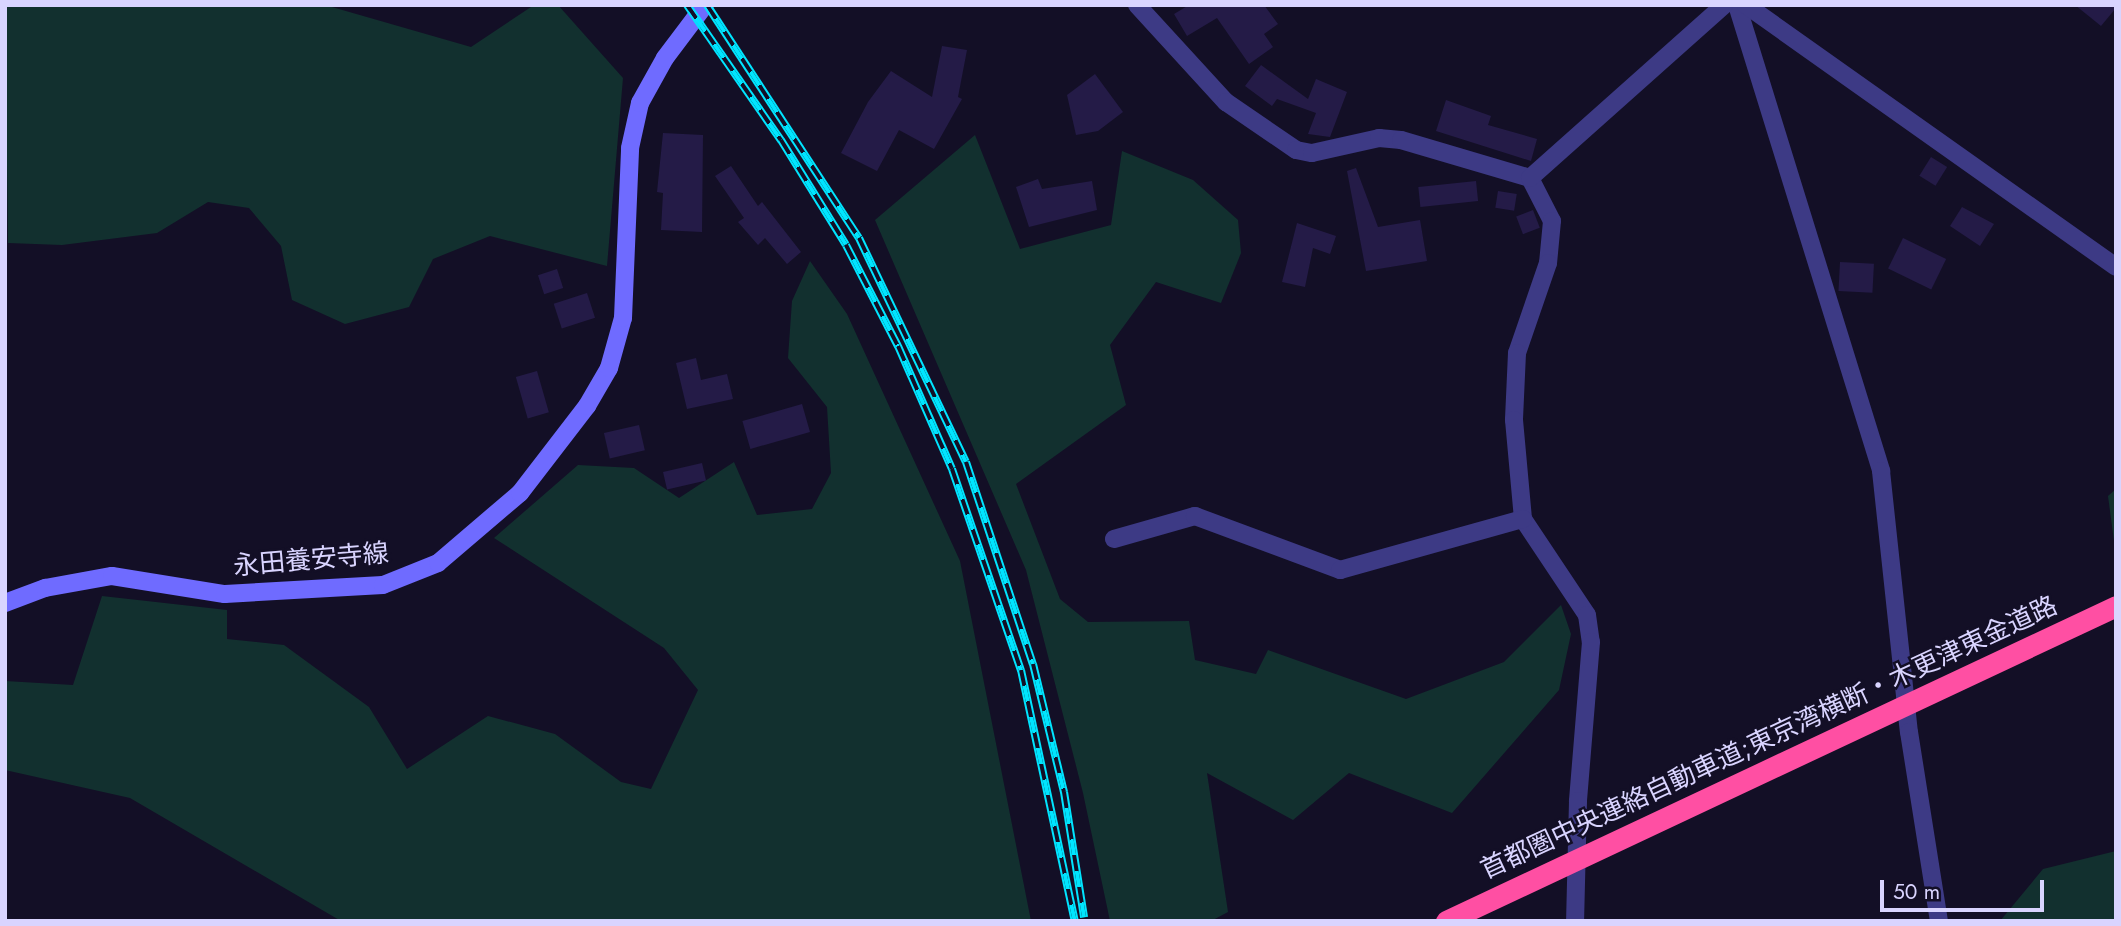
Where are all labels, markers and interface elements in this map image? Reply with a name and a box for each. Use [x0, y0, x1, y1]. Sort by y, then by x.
street label: 永田養安寺線 [232, 538, 390, 582]
street label: 首都圏中央連絡自動車道;東京湾横断・木更津東金道路 [1476, 590, 2062, 886]
scale bar [1883, 866, 2048, 910]
text: 50 m [1893, 877, 1940, 907]

